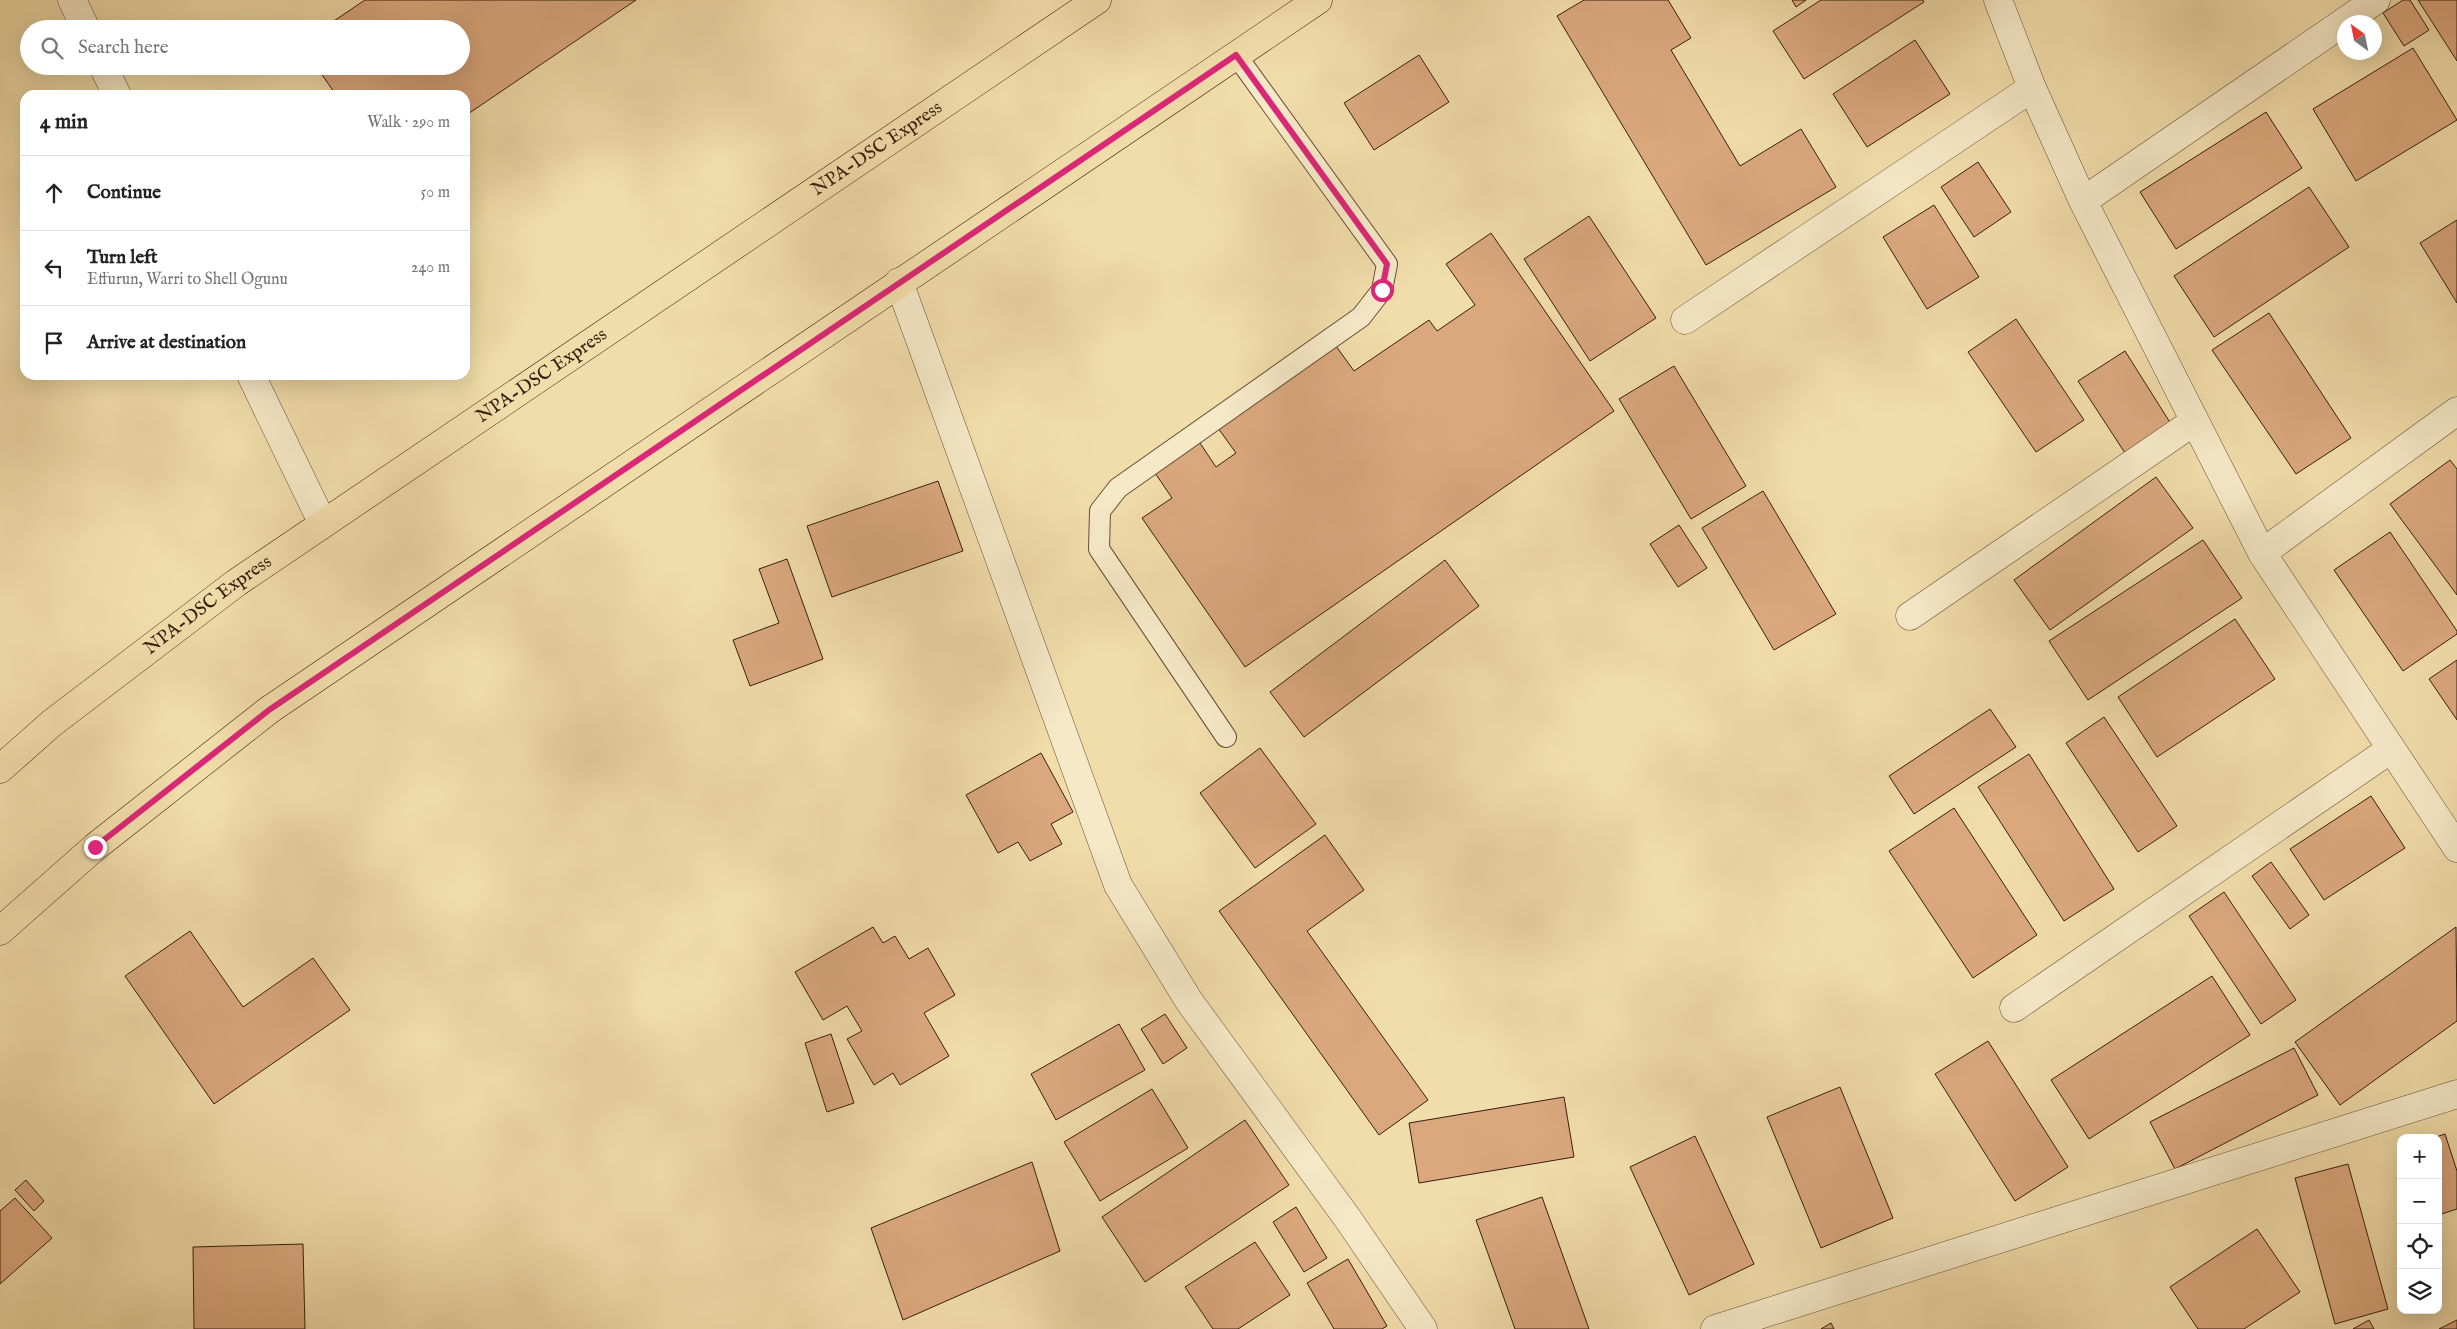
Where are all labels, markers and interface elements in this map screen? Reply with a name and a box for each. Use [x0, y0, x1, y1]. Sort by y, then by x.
north arrow [2337, 15, 2382, 60]
search box [20, 20, 470, 75]
icon: search [38, 34, 66, 62]
text: Search here [78, 36, 169, 60]
street label: NPA-DSC Express [807, 96, 947, 202]
text: 4 min [40, 109, 88, 136]
text: Walk · 290 m [367, 113, 450, 133]
icon: ahead [40, 179, 68, 207]
text: Continue [87, 181, 161, 205]
text: 50 m [421, 183, 450, 203]
text: Turn left [87, 246, 158, 270]
icon: left [40, 254, 68, 282]
text: 240 m [411, 258, 450, 278]
text: Effurun, Warri to Shell Ogunu [87, 270, 288, 290]
route start [1371, 279, 1394, 302]
street label: NPA-DSC Express [472, 323, 612, 429]
icon: arrive [40, 329, 68, 357]
text: Arrive at destination [87, 331, 246, 355]
street label: NPA-DSC Express [139, 550, 277, 660]
route end [84, 836, 107, 859]
map controls [2397, 1134, 2442, 1314]
button: + [2397, 1134, 2442, 1179]
button: − [2397, 1179, 2442, 1224]
button: locate [2397, 1224, 2442, 1269]
button: layers [2397, 1269, 2442, 1314]

